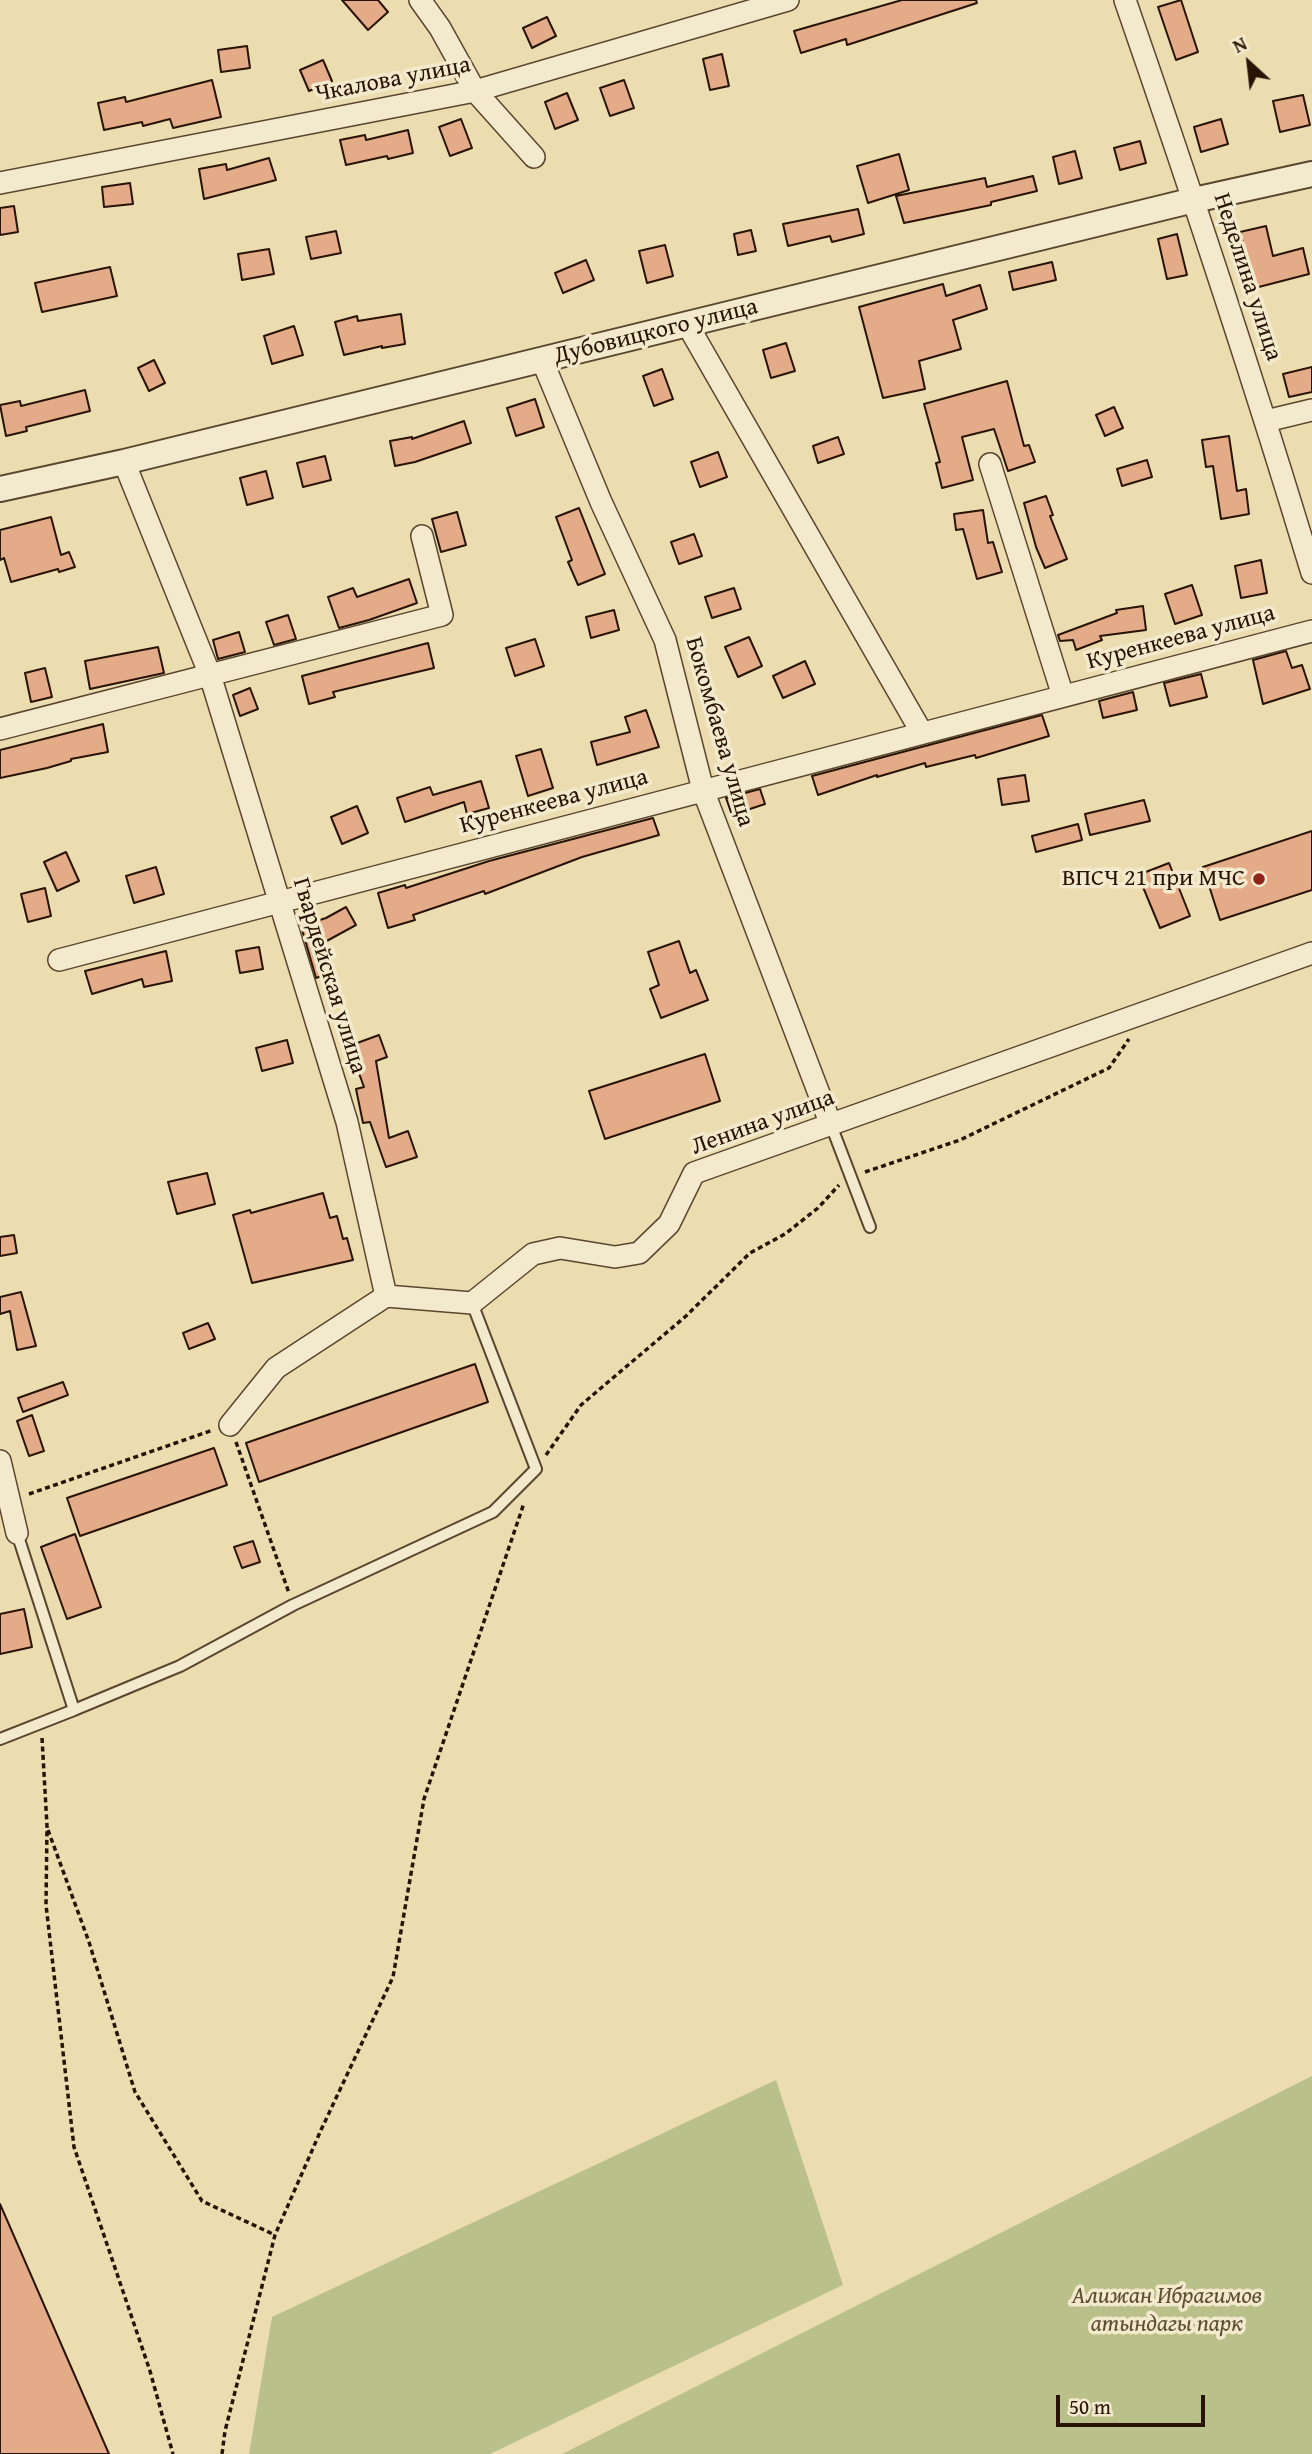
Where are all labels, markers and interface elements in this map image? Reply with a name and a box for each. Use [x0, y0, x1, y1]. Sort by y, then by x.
north arrow [1214, 28, 1284, 98]
text: N [1227, 29, 1251, 60]
street label: Чкалова улица [313, 51, 473, 109]
street label: Неделина улица [1206, 190, 1288, 364]
street label: Дубовицкого улица [551, 293, 761, 371]
street label: Куренкеева улица [1084, 599, 1278, 677]
street label: Бокомбаева улица [678, 634, 760, 830]
street label: Куренкеева улица [457, 763, 651, 841]
place label: ВПСЧ 21 при МЧС [1062, 865, 1245, 893]
marker: ВПСЧ 21 при МЧС [1251, 871, 1267, 887]
street label: Гвардейская улица [286, 875, 372, 1077]
street label: Ленина улица [688, 1084, 838, 1162]
park label: Алижан Ибрагимов атындагы парк [1072, 2283, 1262, 2339]
scale bar [1060, 2380, 1209, 2424]
text: 50 m [1069, 2391, 1111, 2422]

